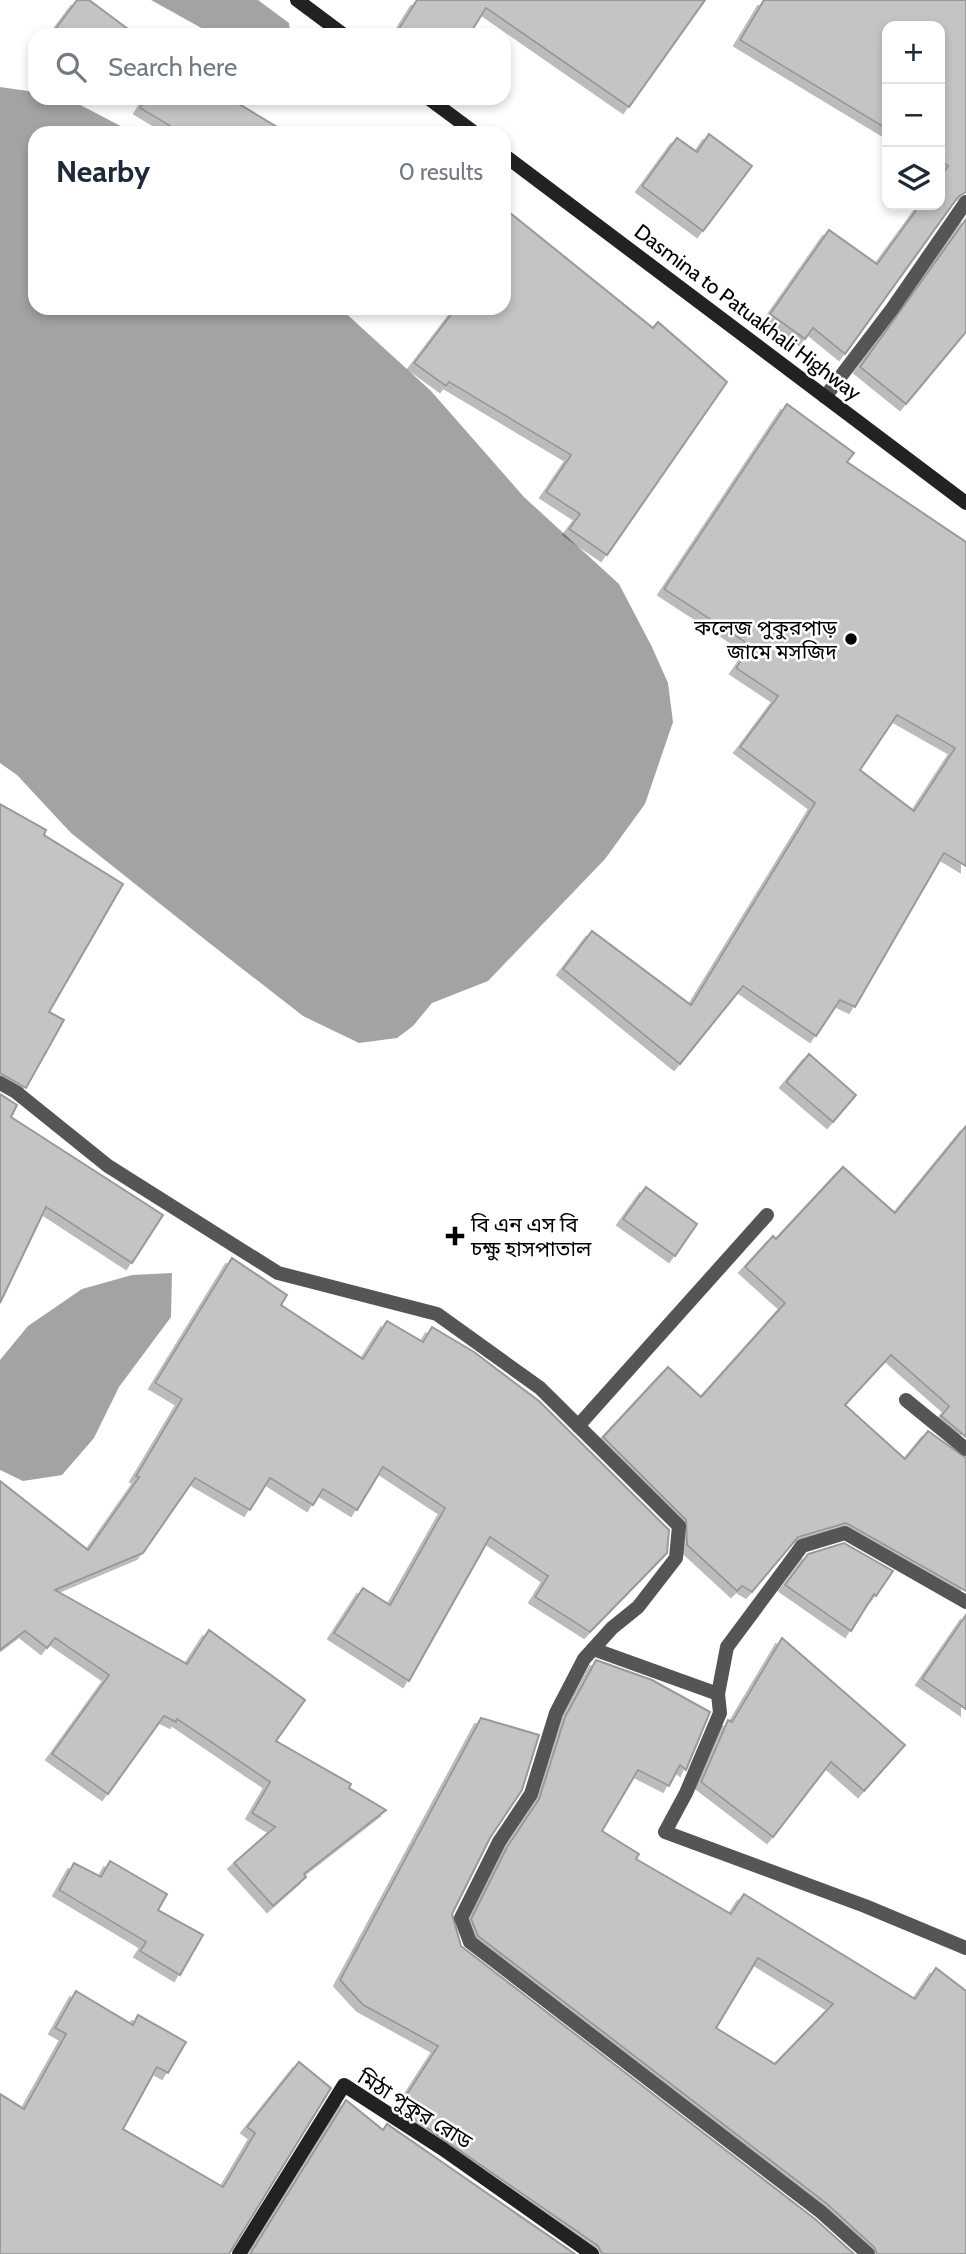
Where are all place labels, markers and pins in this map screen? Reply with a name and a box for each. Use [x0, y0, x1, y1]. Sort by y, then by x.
place label: কলেজ পুকুরপাড় জামে মসজিদ [693, 615, 838, 664]
marker: কলেজ পুকুরপাড় জামে মসজিদ [843, 631, 859, 647]
place label: বি এন এস বি চক্ষু হাসপাতাল [470, 1212, 592, 1261]
marker: বি এন এস বি চক্ষু হাসপাতাল [445, 1226, 465, 1246]

